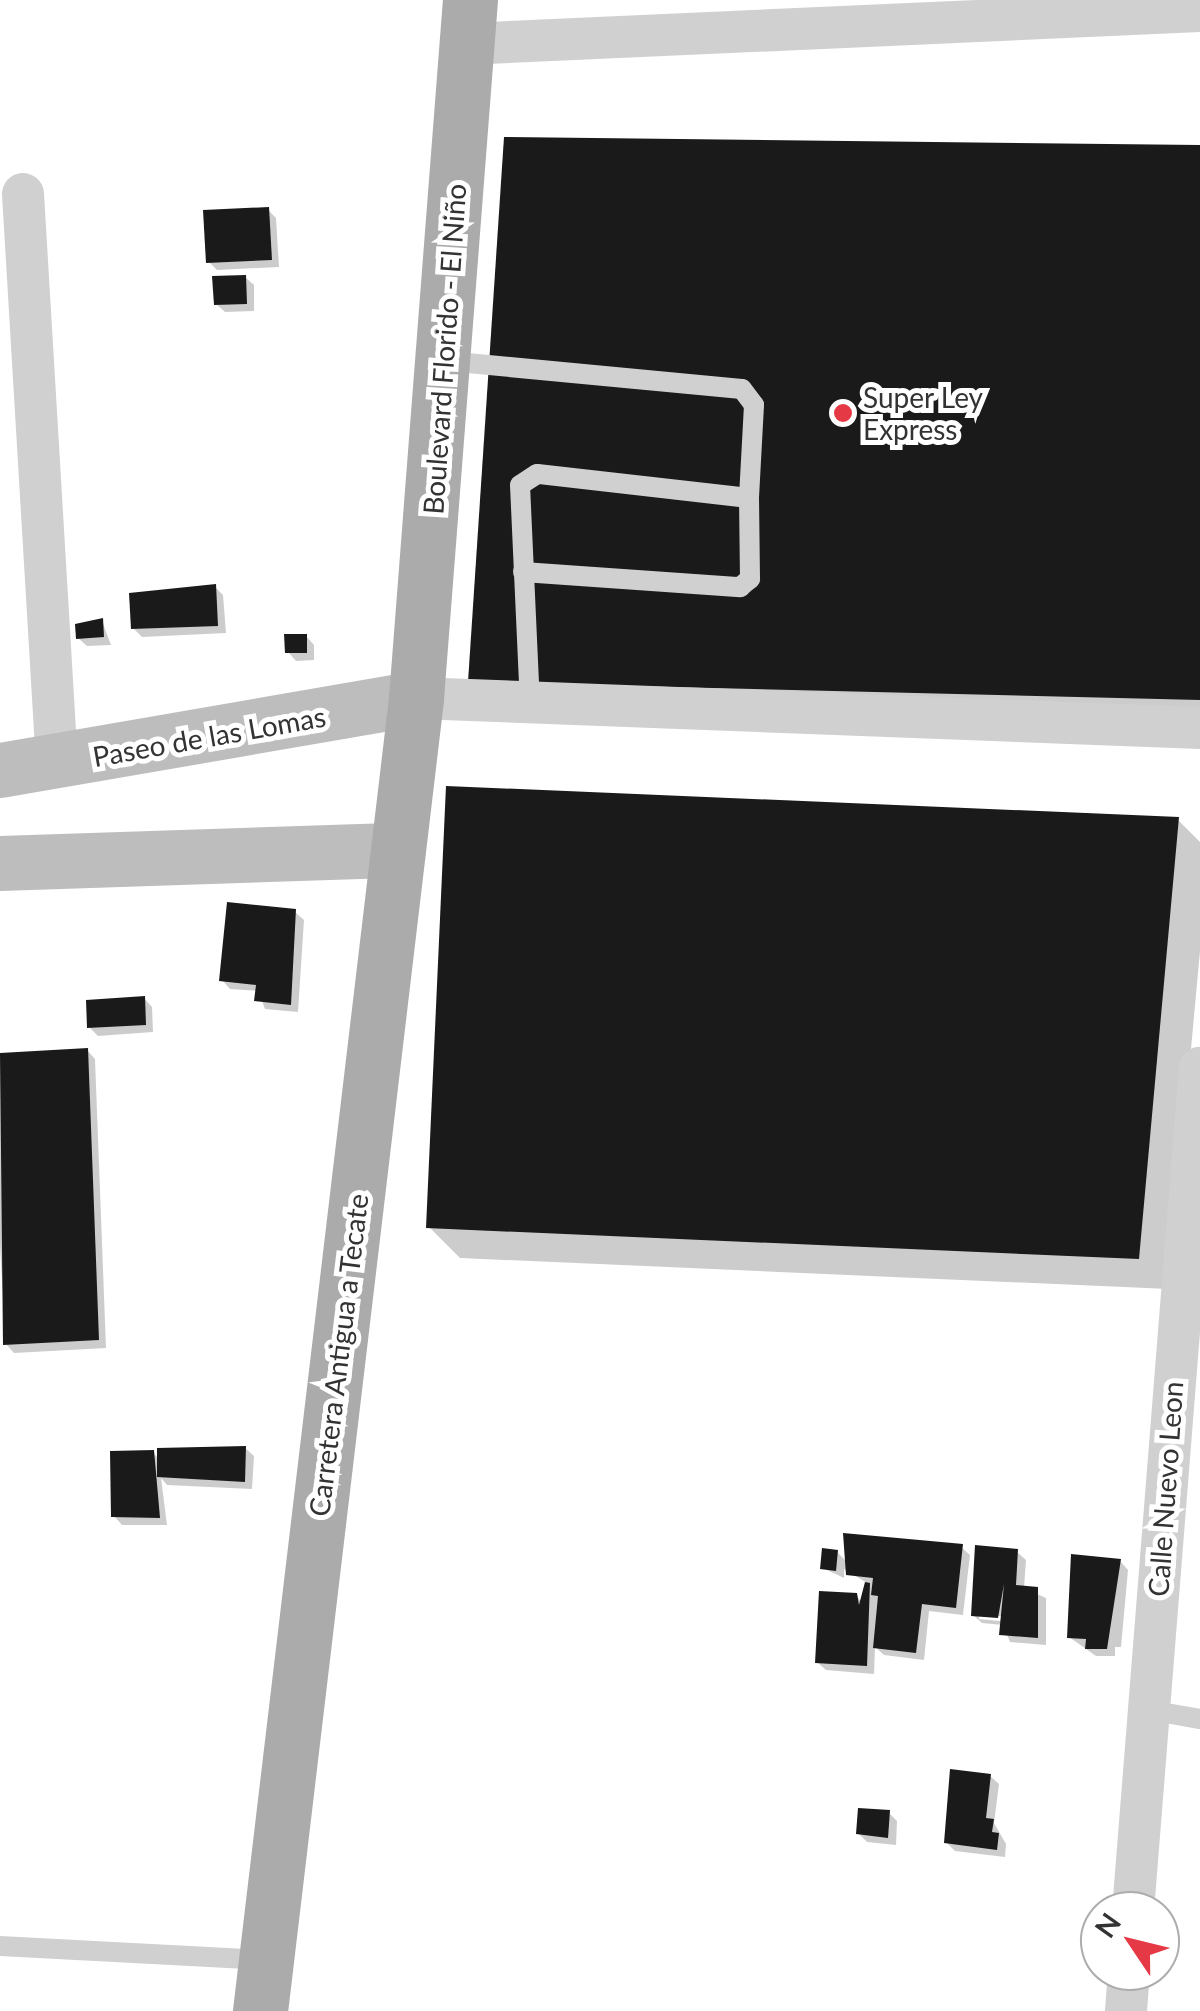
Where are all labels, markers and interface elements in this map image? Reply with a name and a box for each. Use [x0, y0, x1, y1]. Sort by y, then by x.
street label: Boulevard Florido - El Niño [416, 182, 472, 516]
place label: Super Ley Express [863, 380, 984, 446]
marker: Super Ley Express [832, 402, 854, 424]
street label: Paseo de las Lomas [90, 699, 328, 773]
street label: Carretera Antigua a Tecate [301, 1191, 375, 1519]
street label: Calle Nuevo Leon [1141, 1380, 1189, 1598]
north arrow [1080, 1891, 1180, 1991]
text: N [1087, 1906, 1127, 1944]

